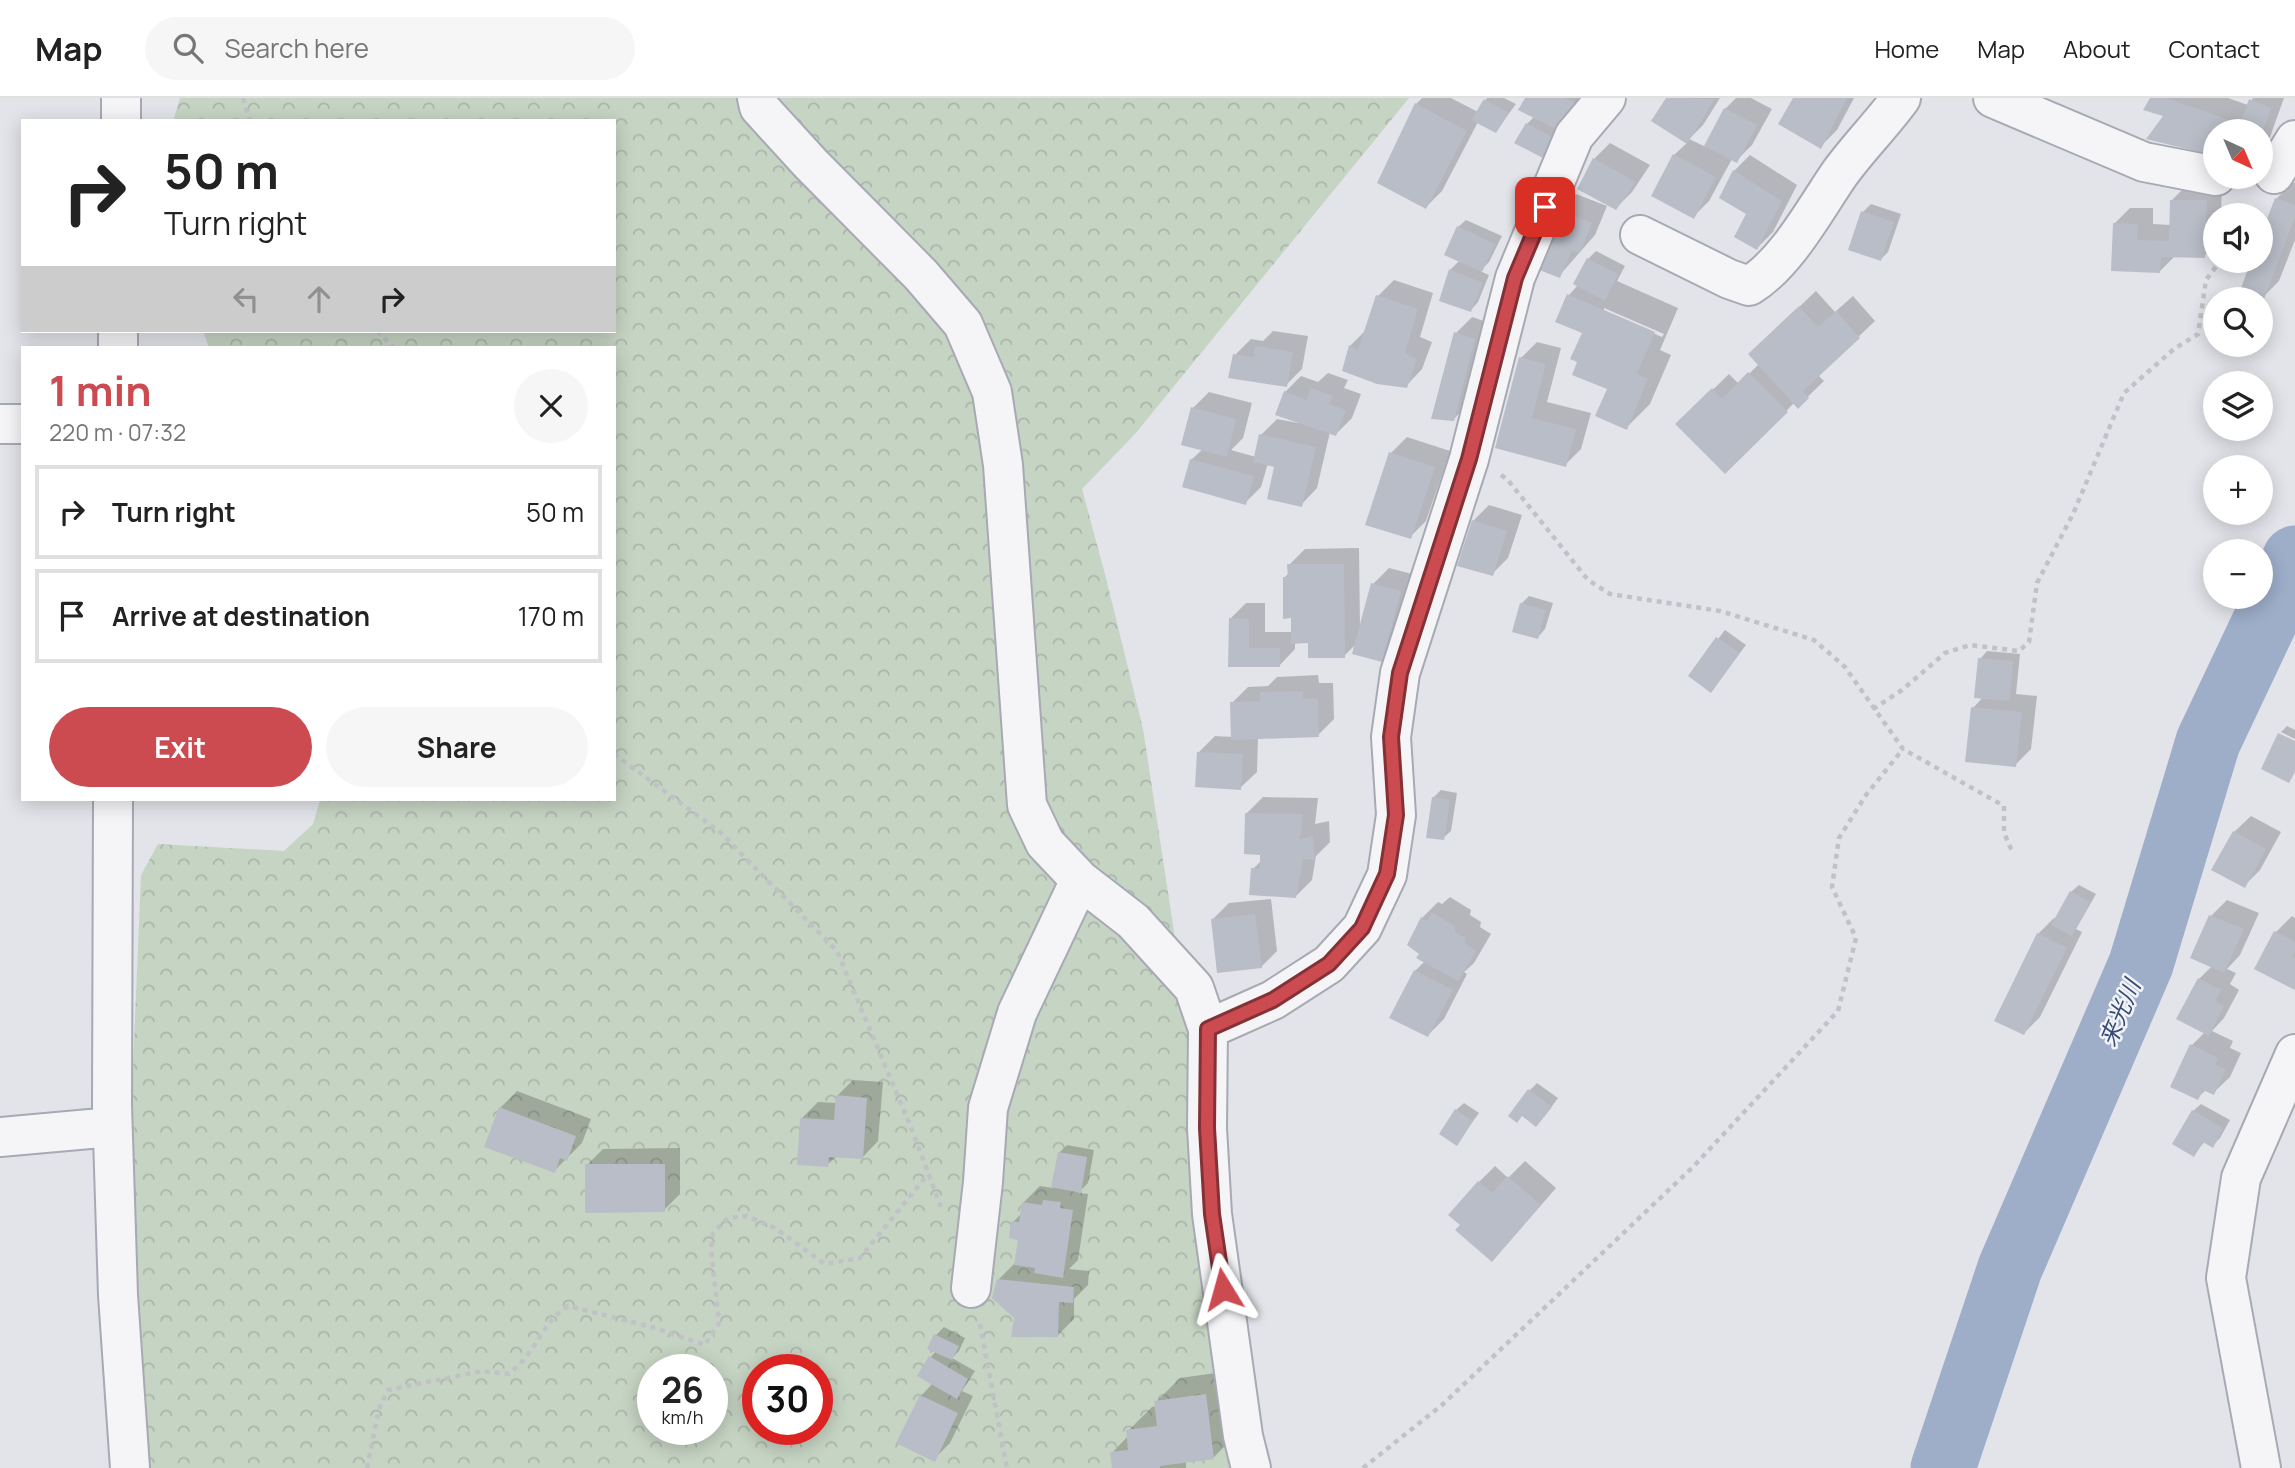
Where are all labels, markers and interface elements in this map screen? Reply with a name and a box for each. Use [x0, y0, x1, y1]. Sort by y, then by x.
search box [145, 17, 635, 80]
text: Map [35, 26, 103, 71]
icon: search [169, 29, 207, 67]
text: Search here [225, 30, 369, 66]
text: Home [1874, 32, 1939, 65]
text: Map [1977, 32, 2025, 65]
text: About [2063, 32, 2131, 65]
text: Contact [2169, 32, 2260, 65]
north arrow [2203, 119, 2273, 189]
map controls [2203, 119, 2273, 609]
text: 50 m [164, 137, 279, 204]
icon: right [49, 147, 140, 238]
pin [1515, 177, 1575, 237]
icon: arrive [1526, 188, 1564, 226]
text: Turn right [164, 201, 307, 245]
button: sound [2203, 203, 2273, 273]
icon: left [227, 280, 265, 318]
icon: ahead [300, 280, 338, 318]
icon: right [373, 280, 411, 318]
button: search [2203, 287, 2273, 357]
text: 1 min [49, 361, 152, 419]
button: close [514, 369, 588, 443]
button: layers [2203, 371, 2273, 441]
text: 220 m · 07:32 [49, 416, 186, 448]
button: + [2203, 455, 2273, 525]
icon: right [53, 493, 91, 531]
text: Turn right [112, 494, 236, 530]
text: 50 m [526, 494, 584, 530]
button: − [2203, 539, 2273, 609]
icon: arrive [53, 597, 91, 635]
text: Arrive at destination [112, 598, 370, 634]
text: 170 m [518, 598, 584, 634]
button: Exit [49, 707, 312, 787]
button: Share [326, 707, 588, 787]
water label: 来光川 [2091, 972, 2148, 1051]
position arrow [1186, 1252, 1260, 1326]
speed limit sign: 30 [742, 1354, 833, 1445]
text: 26 [661, 1366, 704, 1414]
text: km/h [662, 1405, 703, 1429]

